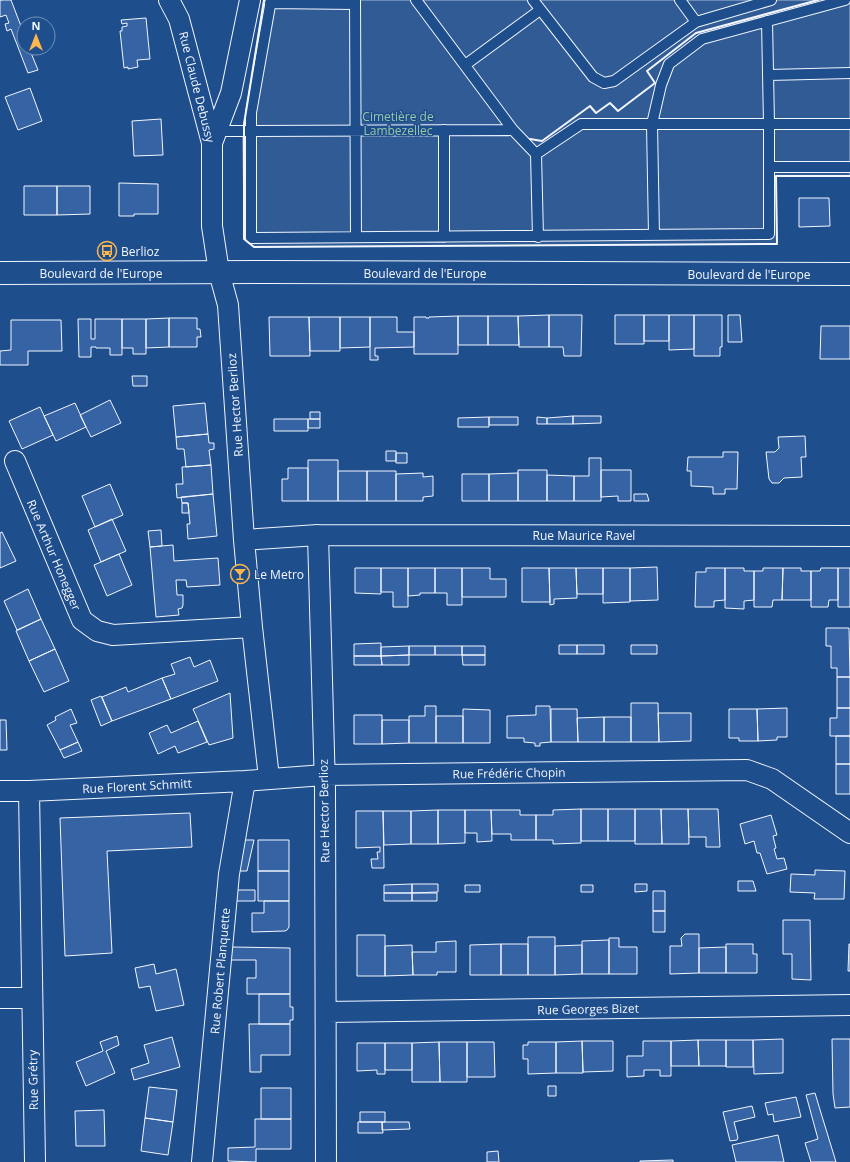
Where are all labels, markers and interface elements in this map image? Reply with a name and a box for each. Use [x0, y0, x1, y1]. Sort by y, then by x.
north arrow [16, 16, 56, 56]
text: N [32, 18, 40, 33]
street label: Rue Claude Debussy [175, 30, 219, 145]
park label: Cimetière de Lambezellec [362, 108, 434, 139]
bus stop icon: Berlioz [96, 240, 118, 262]
place label: Berlioz [121, 243, 160, 260]
street label: Boulevard de l'Europe [39, 265, 163, 282]
street label: Boulevard de l'Europe [363, 265, 487, 282]
street label: Boulevard de l'Europe [687, 266, 811, 283]
street label: Rue Hector Berlioz [223, 352, 247, 457]
street label: Rue Arthur Honegger [23, 497, 85, 613]
street label: Rue Maurice Ravel [533, 527, 635, 544]
bar icon: Le Metro [229, 563, 251, 585]
place label: Le Metro [254, 566, 304, 583]
street label: Rue Hector Berlioz [315, 759, 333, 863]
street label: Rue Frédéric Chopin [452, 764, 566, 782]
street label: Rue Florent Schmitt [82, 775, 192, 797]
street label: Rue Robert Planquette [206, 907, 234, 1035]
street label: Rue Georges Bizet [537, 1000, 639, 1018]
street label: Rue Grétry [24, 1049, 42, 1110]

